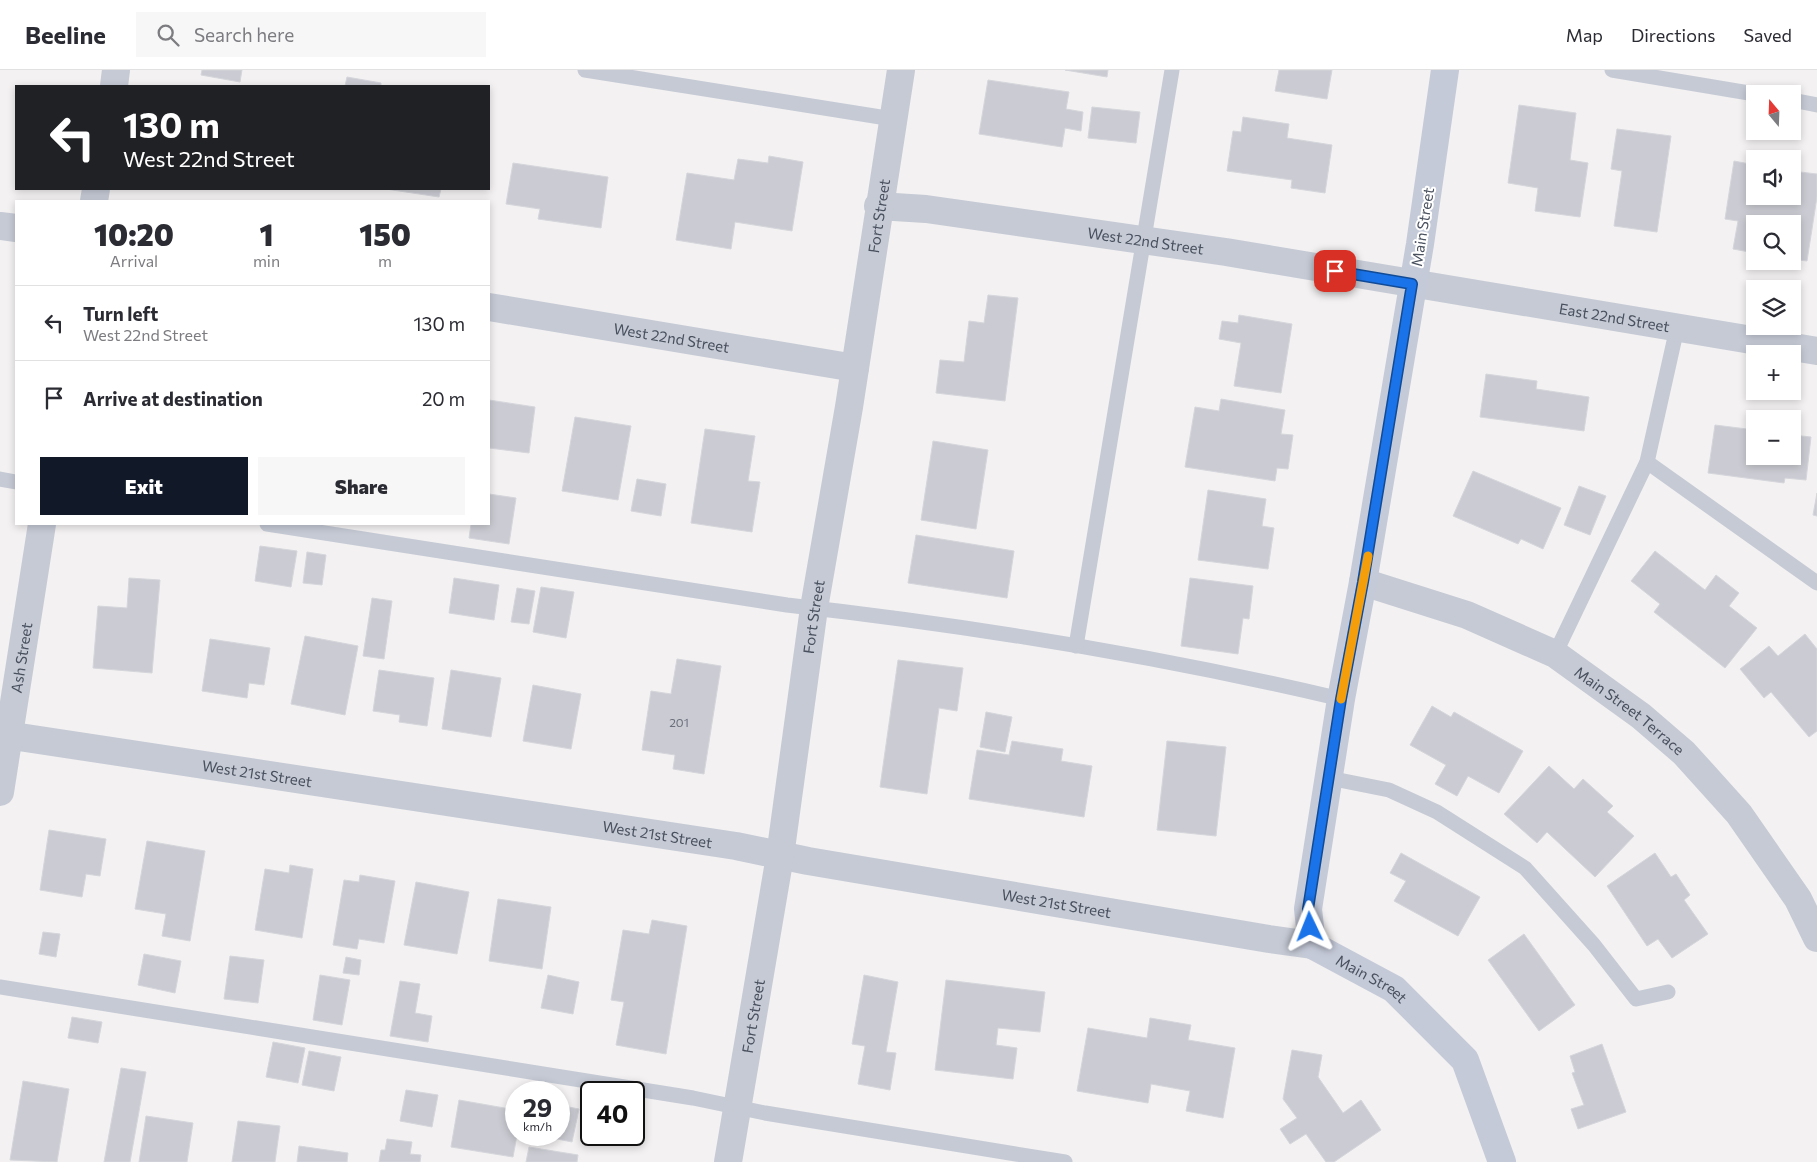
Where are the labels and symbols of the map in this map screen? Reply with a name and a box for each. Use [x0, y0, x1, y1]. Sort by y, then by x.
north arrow [1746, 85, 1801, 140]
street label: Fort Street [864, 178, 893, 254]
street label: Main Street [1407, 186, 1437, 268]
street label: West 22nd Street [1086, 223, 1205, 258]
pin [1314, 250, 1356, 292]
street label: East 22nd Street [1558, 299, 1671, 335]
street label: West 22nd Street [612, 319, 731, 356]
street label: Fort Street [799, 578, 828, 655]
street label: Ash Street [7, 621, 35, 694]
street label: Main Street Terrace [1571, 662, 1688, 759]
house number: 201 [669, 715, 689, 729]
street label: West 21st Street [201, 756, 313, 790]
street label: West 21st Street [601, 817, 714, 851]
street label: West 21st Street [1000, 885, 1113, 921]
position arrow [1283, 900, 1335, 952]
street label: Main Street [1333, 951, 1411, 1006]
street label: Fort Street [738, 978, 768, 1054]
speed limit sign: 40 [580, 1081, 645, 1146]

